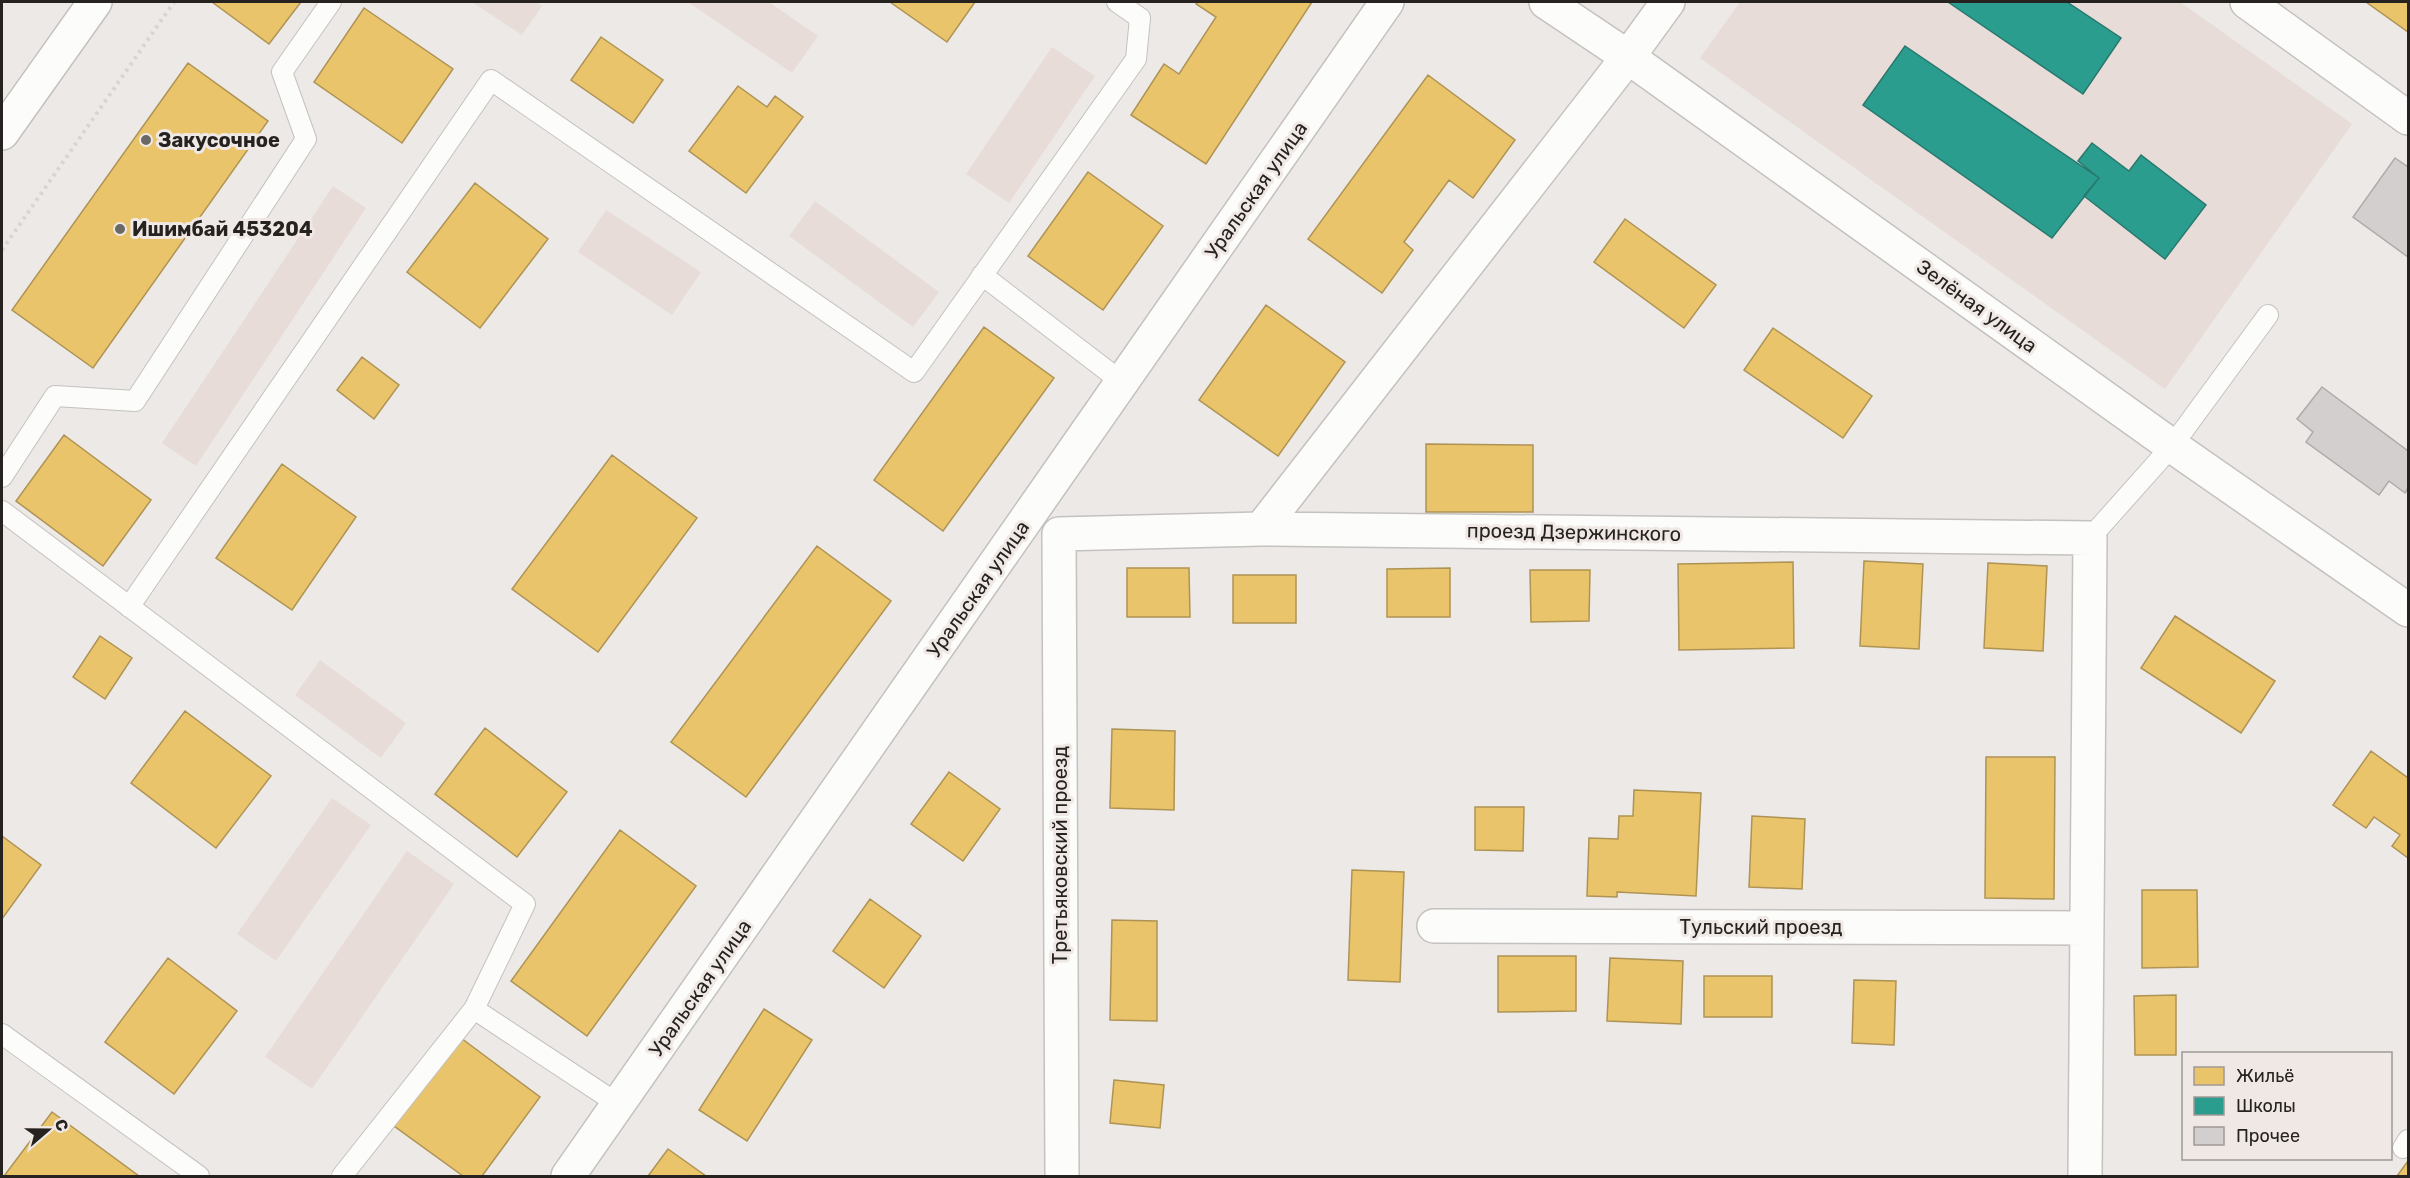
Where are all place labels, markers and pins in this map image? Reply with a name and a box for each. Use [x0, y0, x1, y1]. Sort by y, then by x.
place label: Закусочное [158, 128, 280, 152]
marker: Закусочное [139, 133, 153, 147]
place label: Ишимбай 453204 [132, 217, 313, 241]
marker: Ишимбай 453204 [113, 222, 127, 236]

